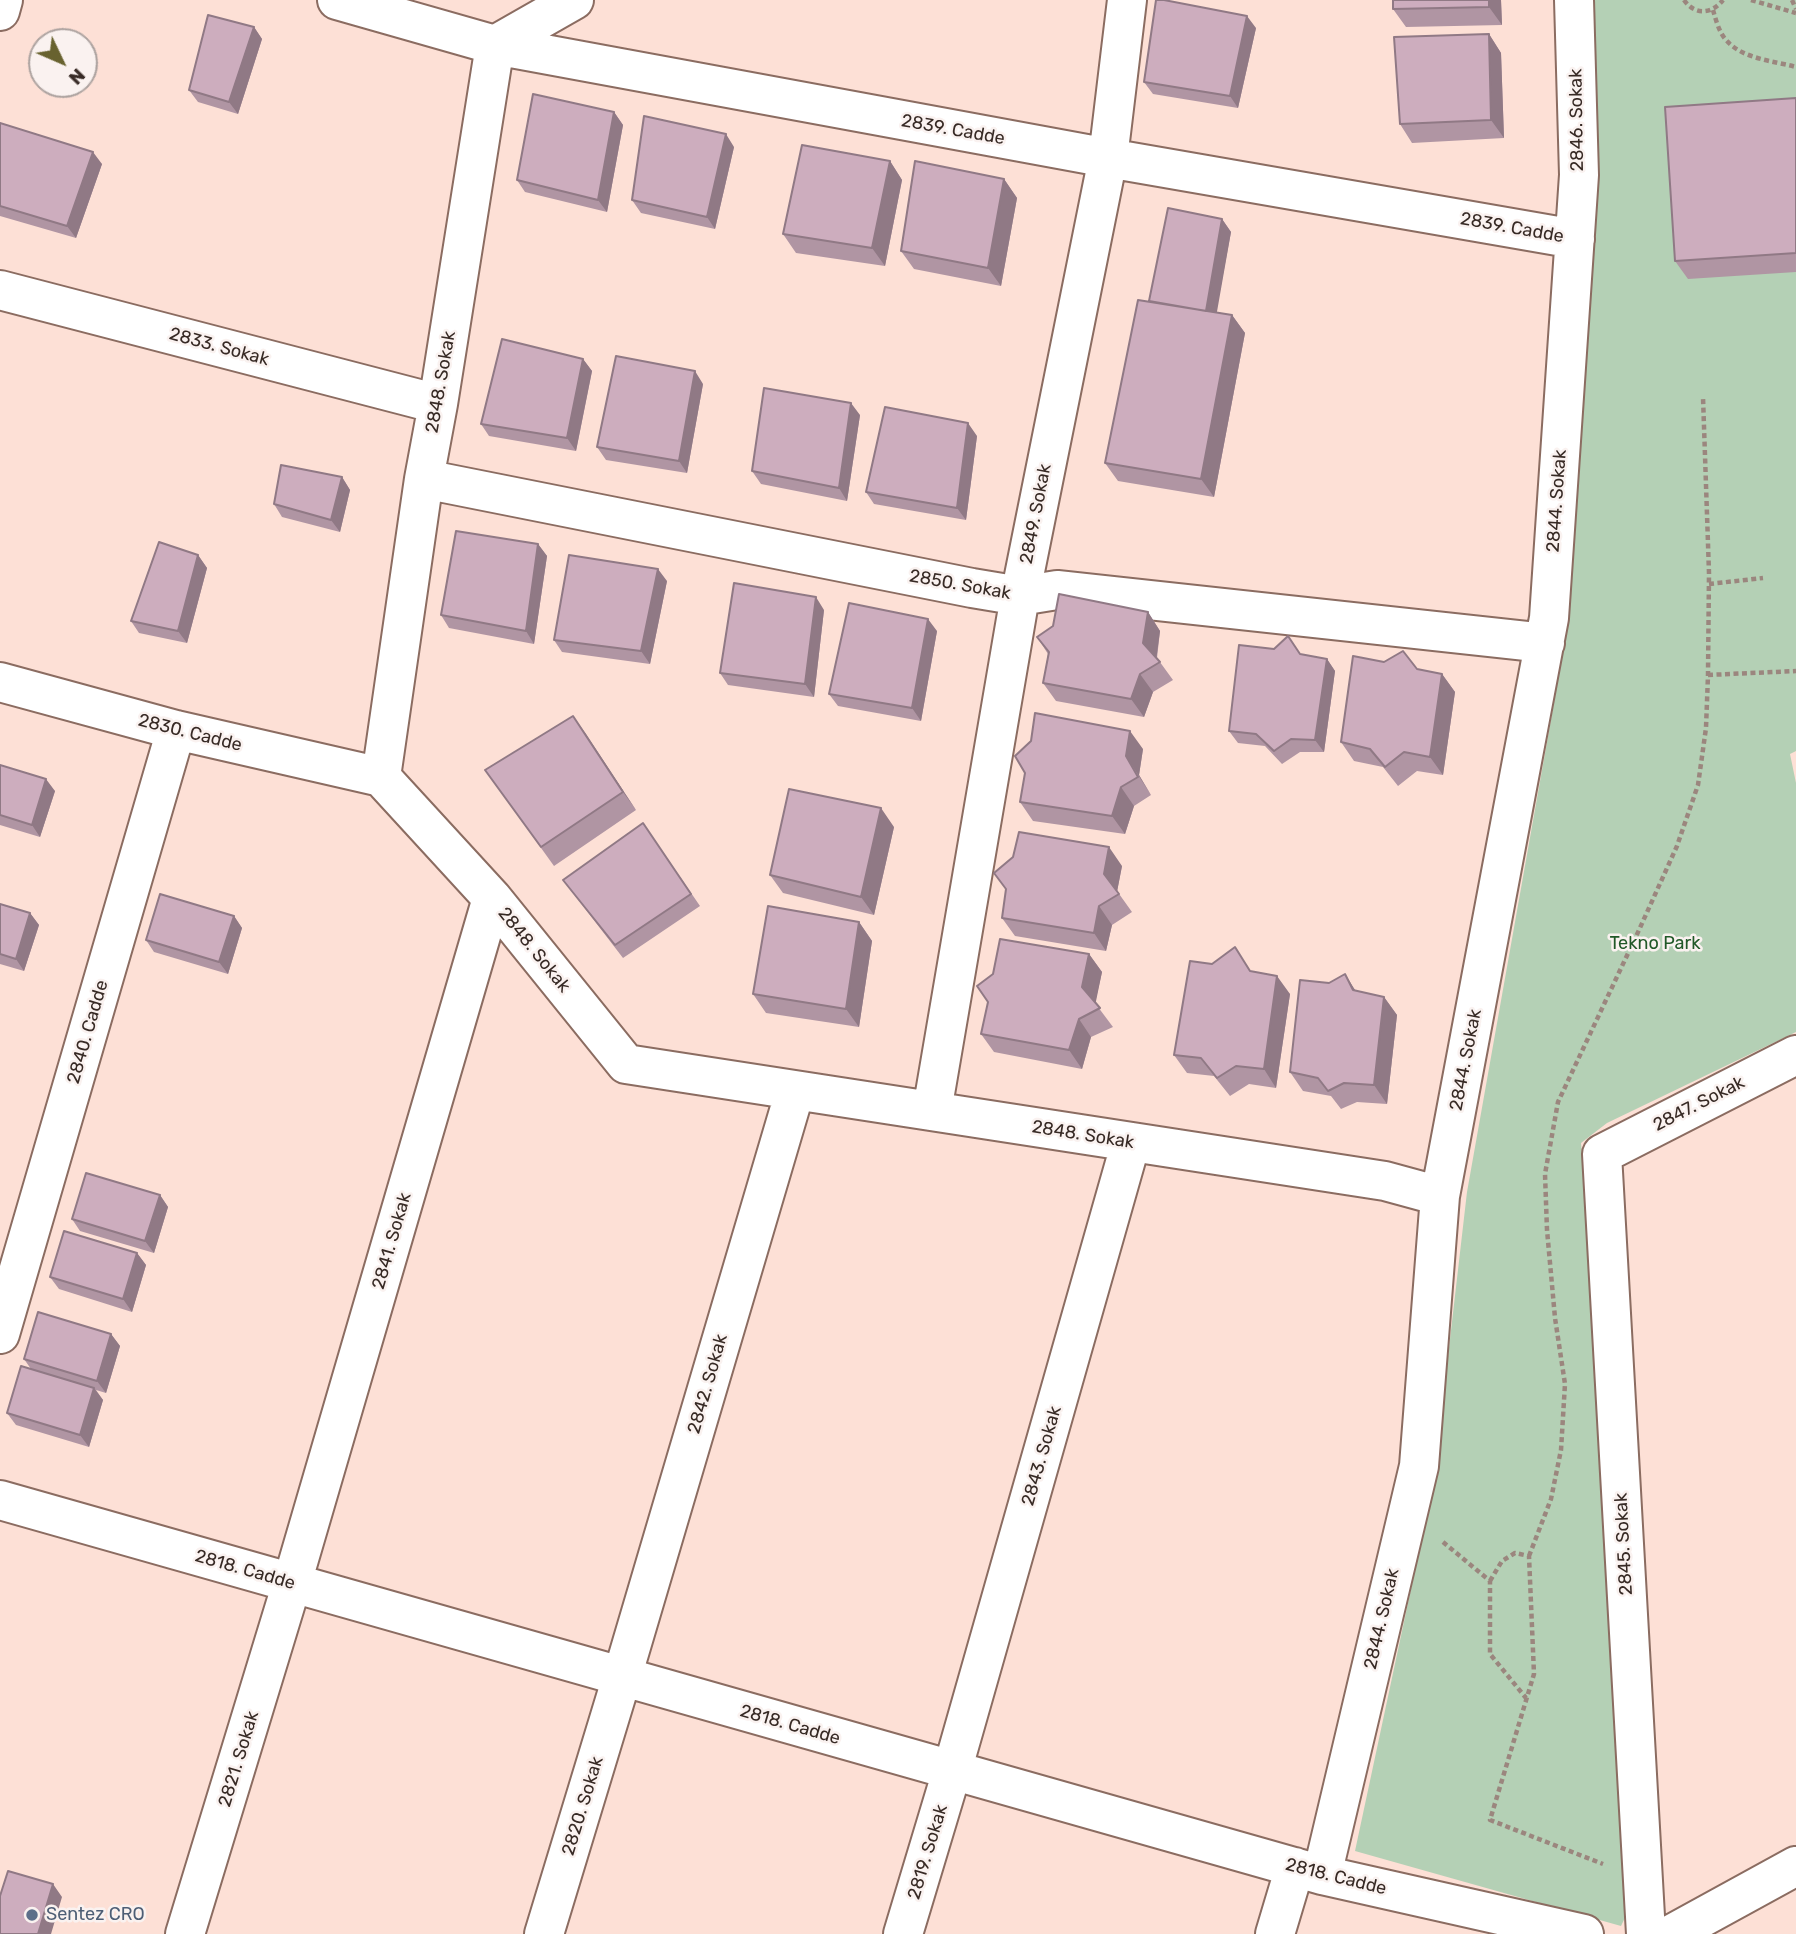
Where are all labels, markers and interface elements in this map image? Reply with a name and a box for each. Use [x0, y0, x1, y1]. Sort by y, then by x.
north arrow [28, 28, 98, 98]
text: N [64, 64, 90, 89]
street label: 2846. Sokak [1565, 68, 1589, 172]
street label: 2839. Cadde [900, 110, 1006, 150]
street label: 2839. Cadde [1459, 208, 1565, 248]
street label: 2833. Sokak [167, 323, 271, 371]
street label: 2848. Sokak [421, 329, 461, 435]
street label: 2844. Sokak [1543, 449, 1571, 553]
street label: 2849. Sokak [1016, 462, 1056, 566]
street label: 2850. Sokak [908, 565, 1012, 605]
street label: 2830. Cadde [136, 710, 244, 756]
street label: 2848. Sokak [493, 903, 575, 997]
park label: Tekno Park [1609, 933, 1701, 955]
street label: 2840. Cadde [63, 978, 113, 1086]
street label: 2844. Sokak [1446, 1007, 1486, 1113]
street label: 2847. Sokak [1650, 1072, 1748, 1136]
street label: 2848. Sokak [1030, 1116, 1136, 1154]
street label: 2841. Sokak [368, 1190, 416, 1292]
street label: 2842. Sokak [683, 1332, 733, 1436]
street label: 2843. Sokak [1017, 1404, 1067, 1508]
street label: 2845. Sokak [1611, 1492, 1637, 1596]
street label: 2818. Cadde [192, 1545, 298, 1595]
street label: 2844. Sokak [1360, 1566, 1404, 1672]
street label: 2818. Cadde [737, 1700, 843, 1750]
street label: 2821. Sokak [214, 1708, 264, 1810]
street label: 2820. Sokak [558, 1754, 608, 1858]
street label: 2819. Sokak [903, 1802, 953, 1902]
street label: 2818. Cadde [1283, 1854, 1389, 1900]
place label: Sentez CRO [46, 1904, 145, 1926]
marker: Sentez CRO [24, 1907, 40, 1923]

